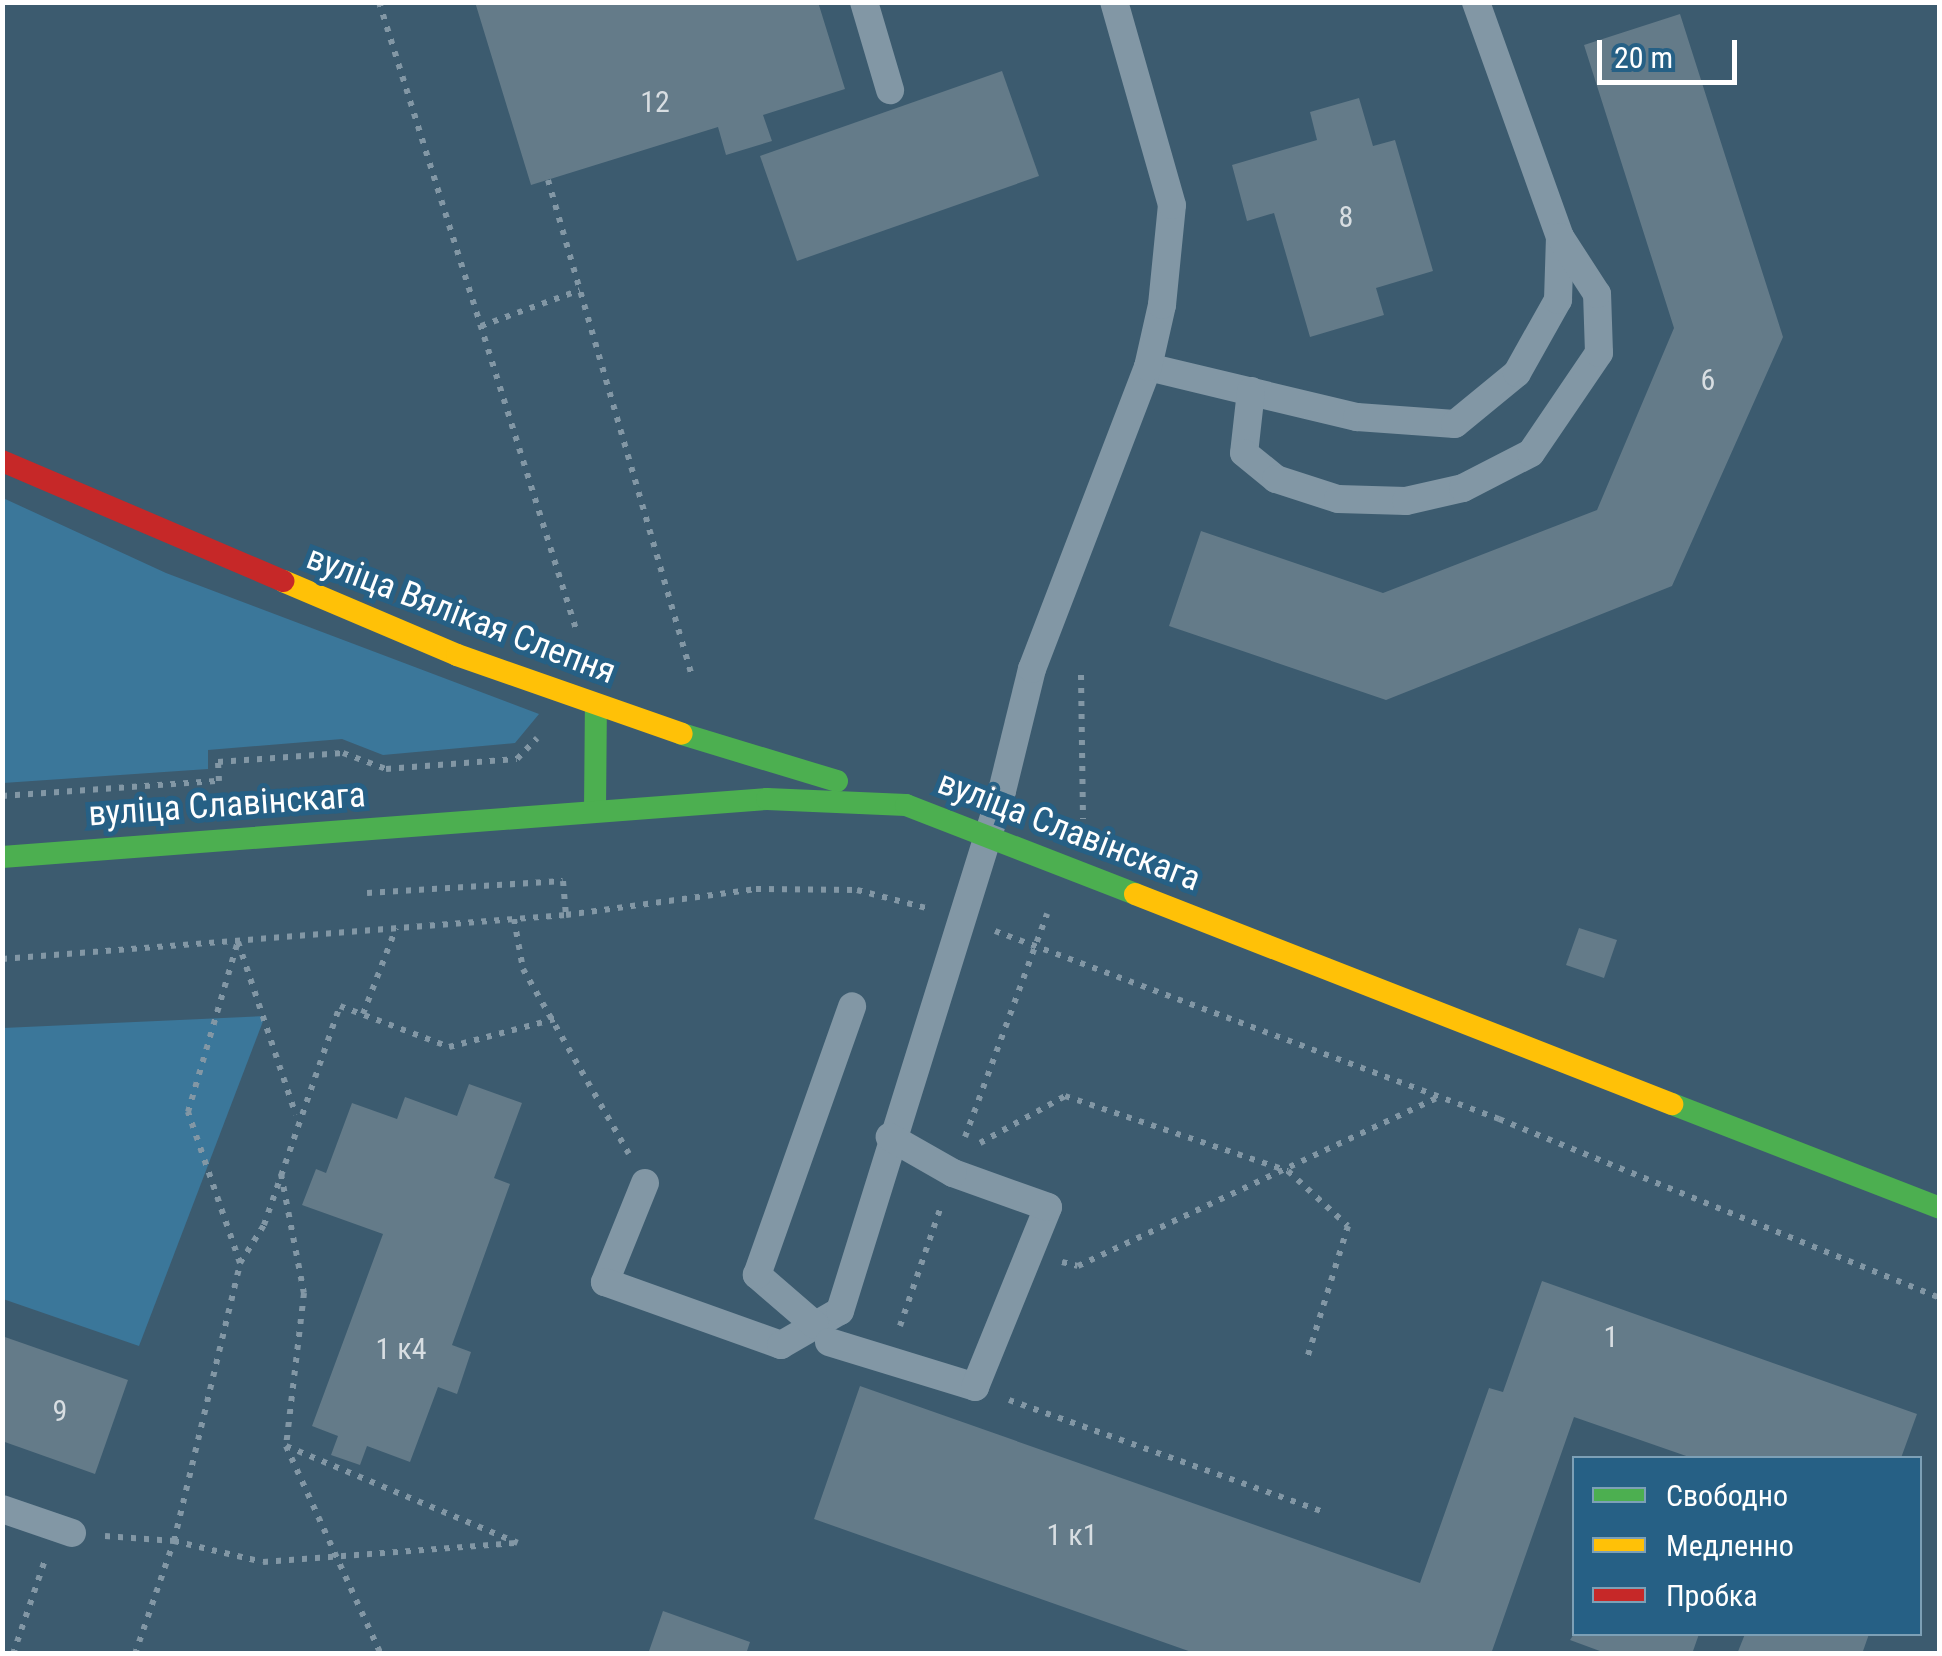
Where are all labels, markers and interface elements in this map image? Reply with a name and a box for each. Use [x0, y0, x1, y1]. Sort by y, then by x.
scale bar [1602, 20, 1742, 82]
text: 20 m [1614, 40, 1673, 75]
house number: 12 [640, 84, 670, 120]
house number: 8 [1339, 199, 1353, 235]
house number: 6 [1701, 362, 1715, 398]
street label: вуліца Вялікая Слепня [301, 537, 621, 693]
street label: вуліца Славінскага [932, 762, 1206, 900]
street label: вуліца Славінскага [87, 774, 367, 836]
house number: 1 [1604, 1319, 1618, 1355]
house number: 1 к4 [376, 1331, 426, 1367]
house number: 9 [53, 1393, 67, 1429]
legend [1572, 1456, 1922, 1636]
text: Свободно [1666, 1478, 1788, 1513]
house number: 1 к1 [1047, 1517, 1097, 1553]
text: Медленно [1666, 1528, 1794, 1563]
text: Пробка [1666, 1578, 1758, 1613]

